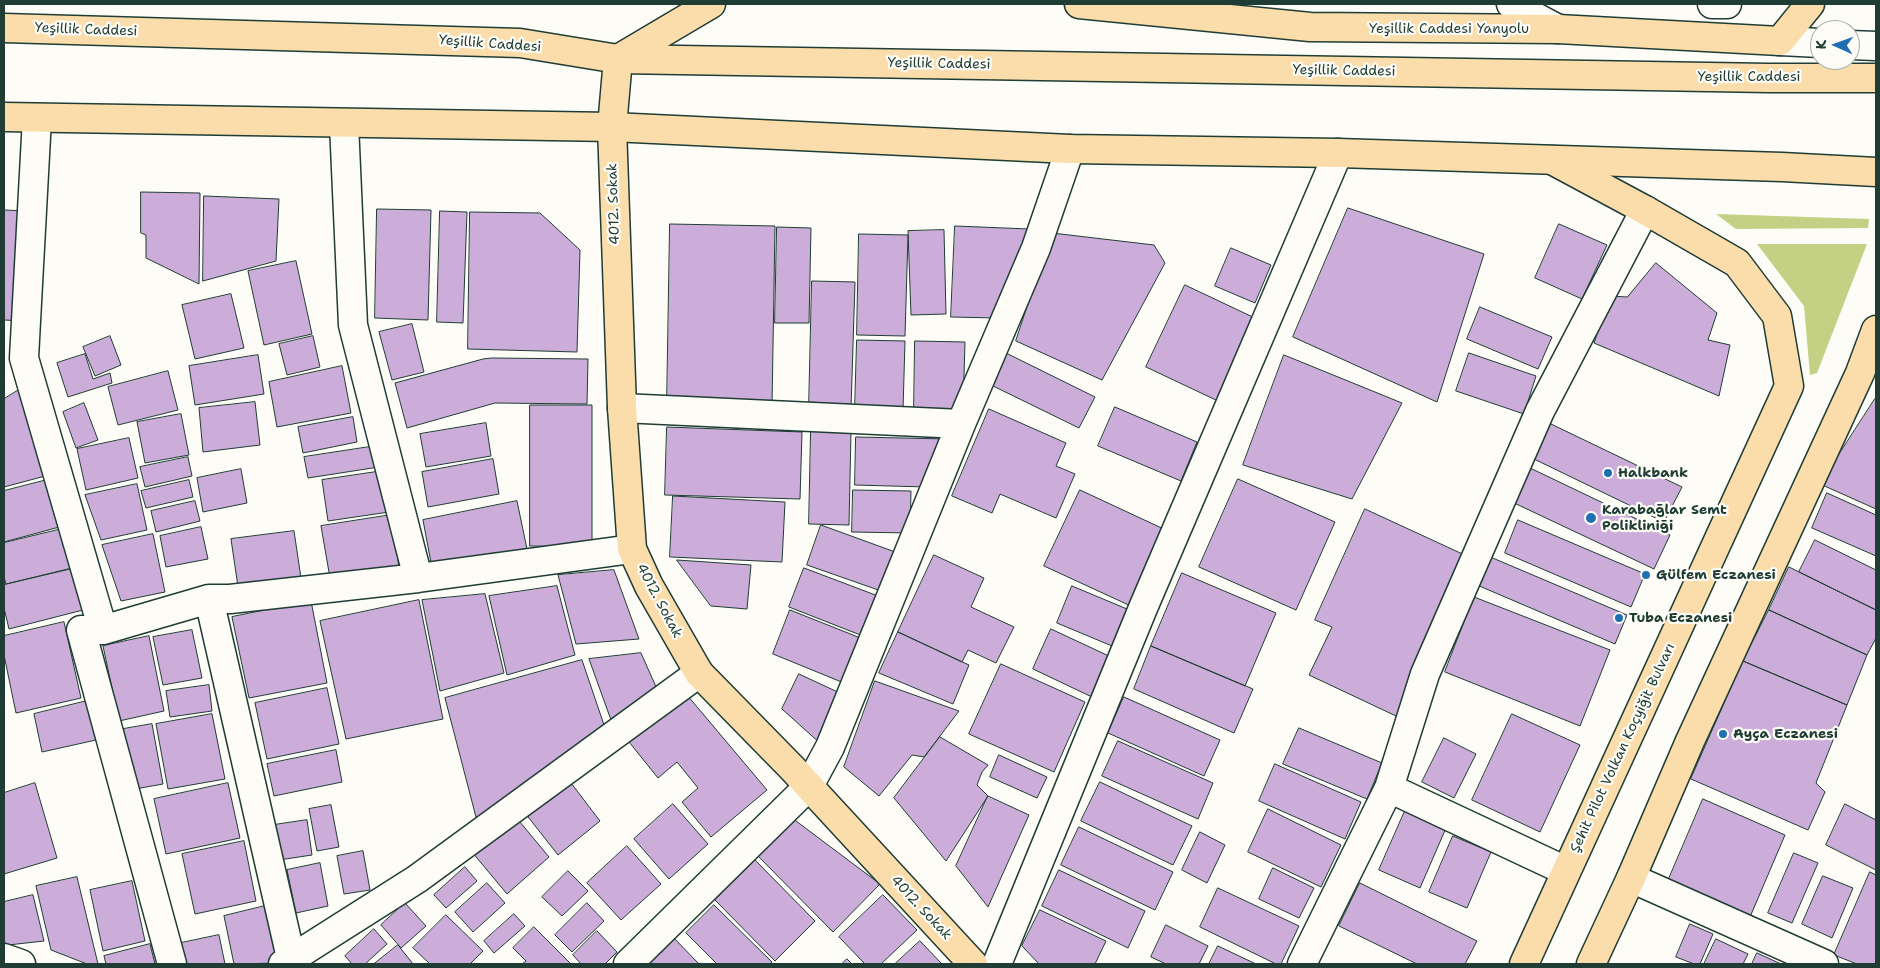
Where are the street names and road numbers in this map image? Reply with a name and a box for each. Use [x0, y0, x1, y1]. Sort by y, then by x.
street label: Yeşillik Caddesi [34, 20, 138, 40]
street label: Yeşillik Caddesi Yanyolu [1369, 21, 1529, 37]
street label: Yeşillik Caddesi [438, 32, 542, 56]
street label: Yeşillik Caddesi [887, 55, 991, 73]
street label: Yeşillik Caddesi [1292, 62, 1396, 80]
street label: Yeşillik Caddesi [1698, 69, 1800, 85]
street label: 4012. Sokak [604, 163, 624, 245]
street label: 4012. Sokak [632, 561, 686, 641]
street label: Şehit Pilot Volkan Koçyiğit Bulvarı [1567, 641, 1679, 855]
street label: 4012. Sokak [887, 872, 955, 944]

